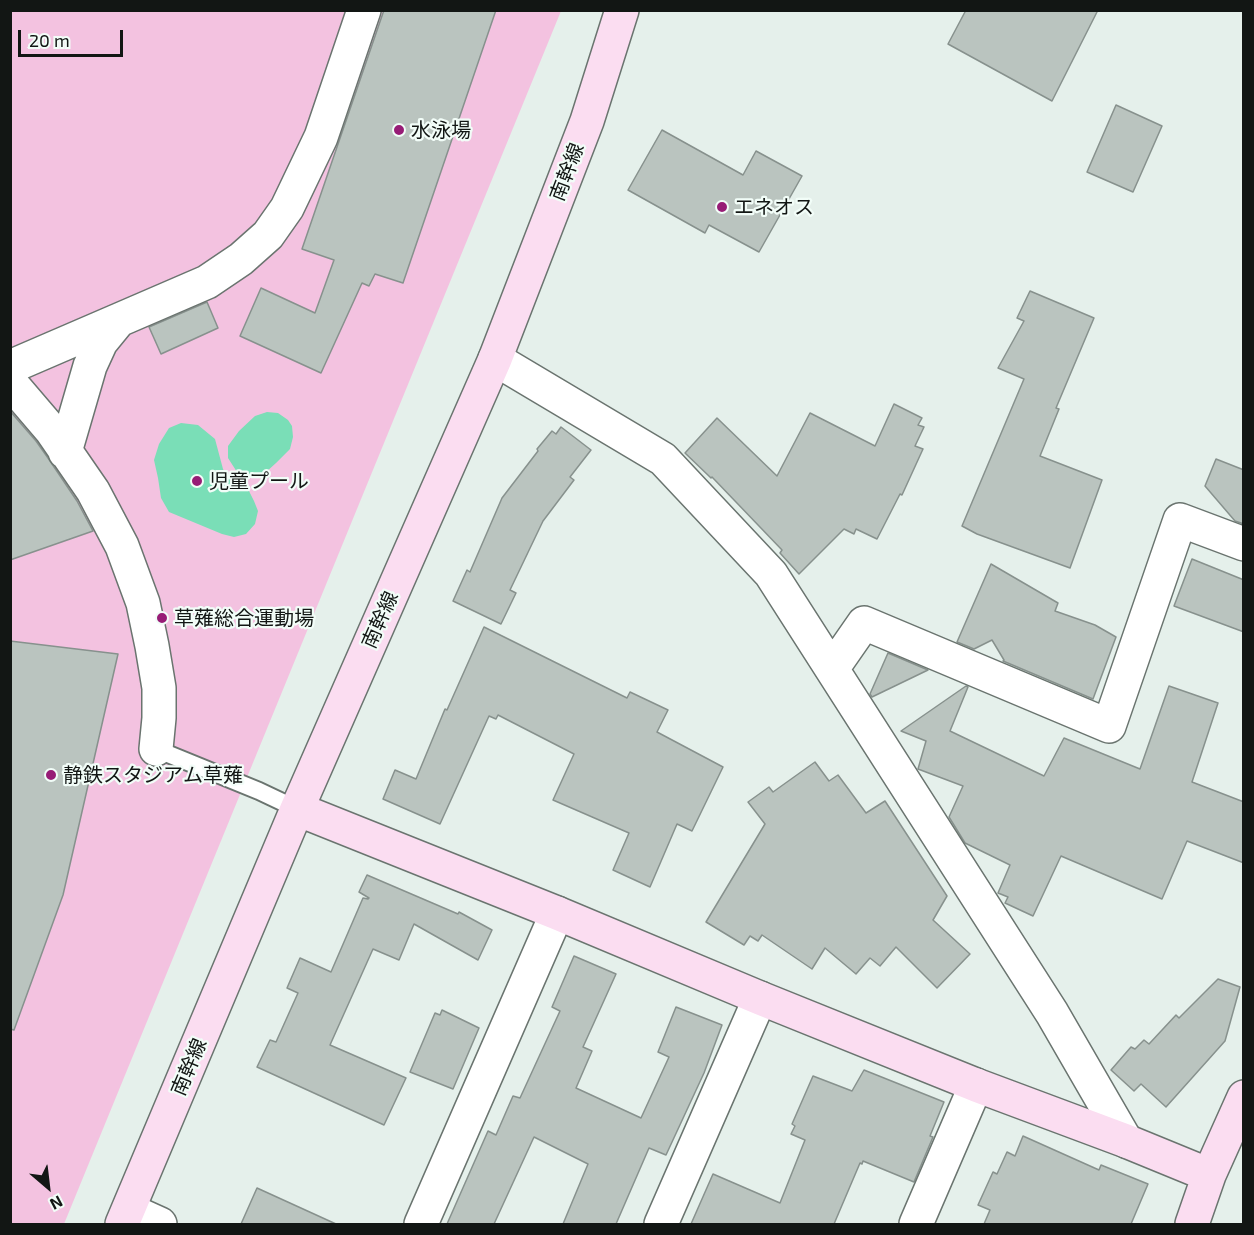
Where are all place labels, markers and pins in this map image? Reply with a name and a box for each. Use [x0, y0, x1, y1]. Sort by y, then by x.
place label: 水泳場 [411, 118, 471, 142]
marker: 水泳場 [392, 123, 406, 137]
place label: エネオス [734, 195, 814, 219]
marker: エネオス [715, 200, 729, 214]
place label: 児童プール [209, 469, 309, 493]
marker: 児童プール [190, 474, 204, 488]
place label: 草薙総合運動場 [174, 606, 314, 630]
marker: 草薙総合運動場 [155, 611, 169, 625]
place label: 静鉄スタジアム草薙 [63, 763, 243, 787]
marker: 静鉄スタジアム草薙 [44, 768, 58, 782]

